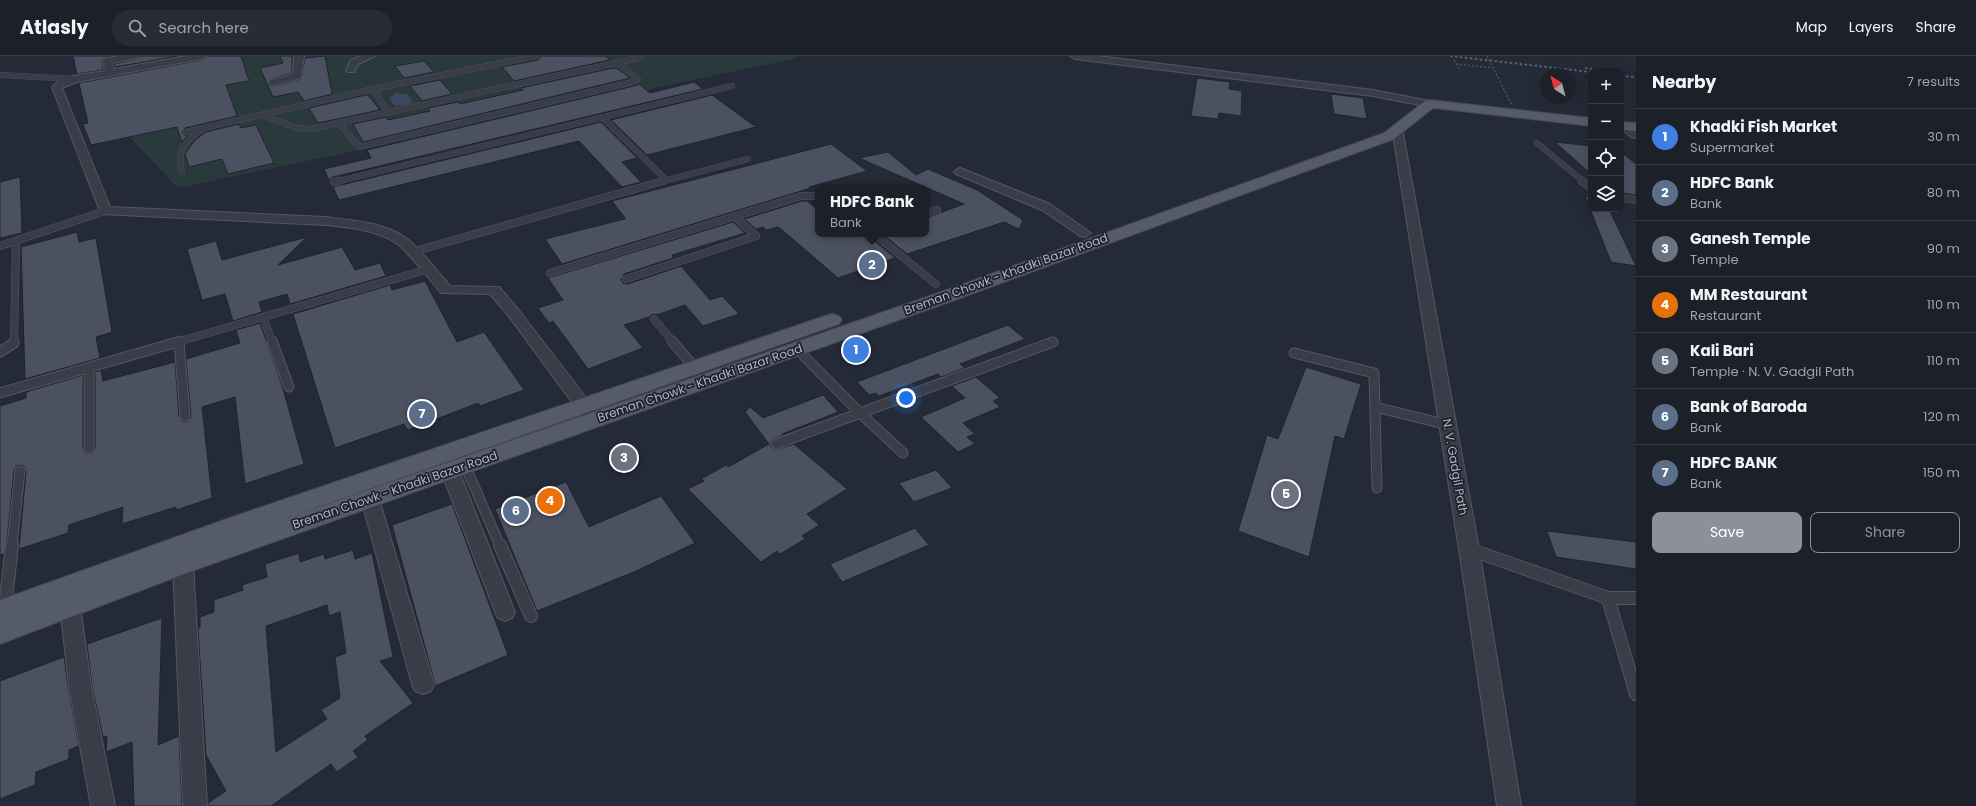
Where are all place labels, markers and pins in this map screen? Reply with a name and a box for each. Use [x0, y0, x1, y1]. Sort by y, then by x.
pin: 2 [859, 250, 885, 280]
pin: 1 [843, 335, 869, 365]
pin: 7 [409, 399, 435, 429]
pin: 3 [611, 443, 637, 473]
pin: 5 [1273, 479, 1299, 509]
pin: 4 [537, 486, 563, 516]
pin: 6 [503, 496, 529, 526]

